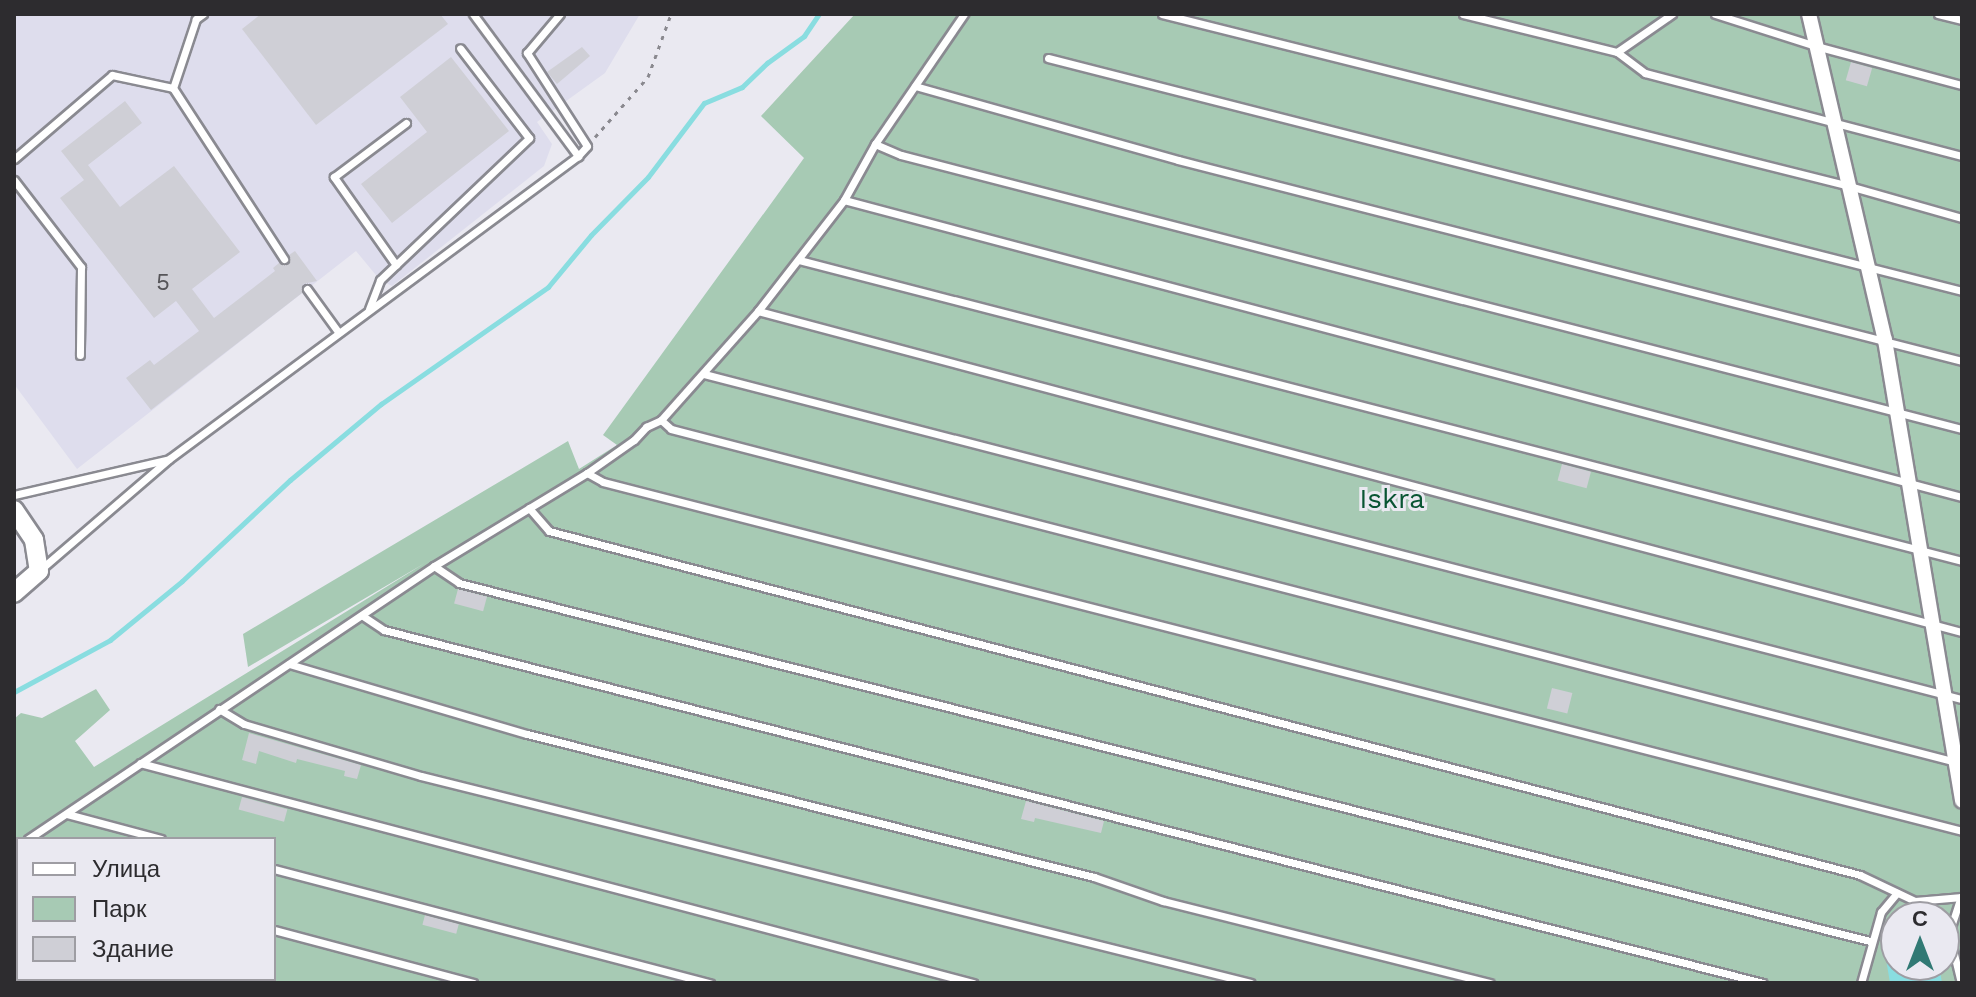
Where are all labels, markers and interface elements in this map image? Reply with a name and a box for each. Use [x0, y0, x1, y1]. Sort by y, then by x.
house number: 5 [156, 269, 170, 297]
park label: Iskra [1359, 482, 1425, 516]
legend [16, 837, 276, 981]
text: Улица [92, 855, 160, 883]
text: Парк [92, 895, 146, 923]
north arrow [1880, 901, 1960, 981]
text: С [1912, 906, 1928, 931]
text: Здание [92, 935, 174, 963]

